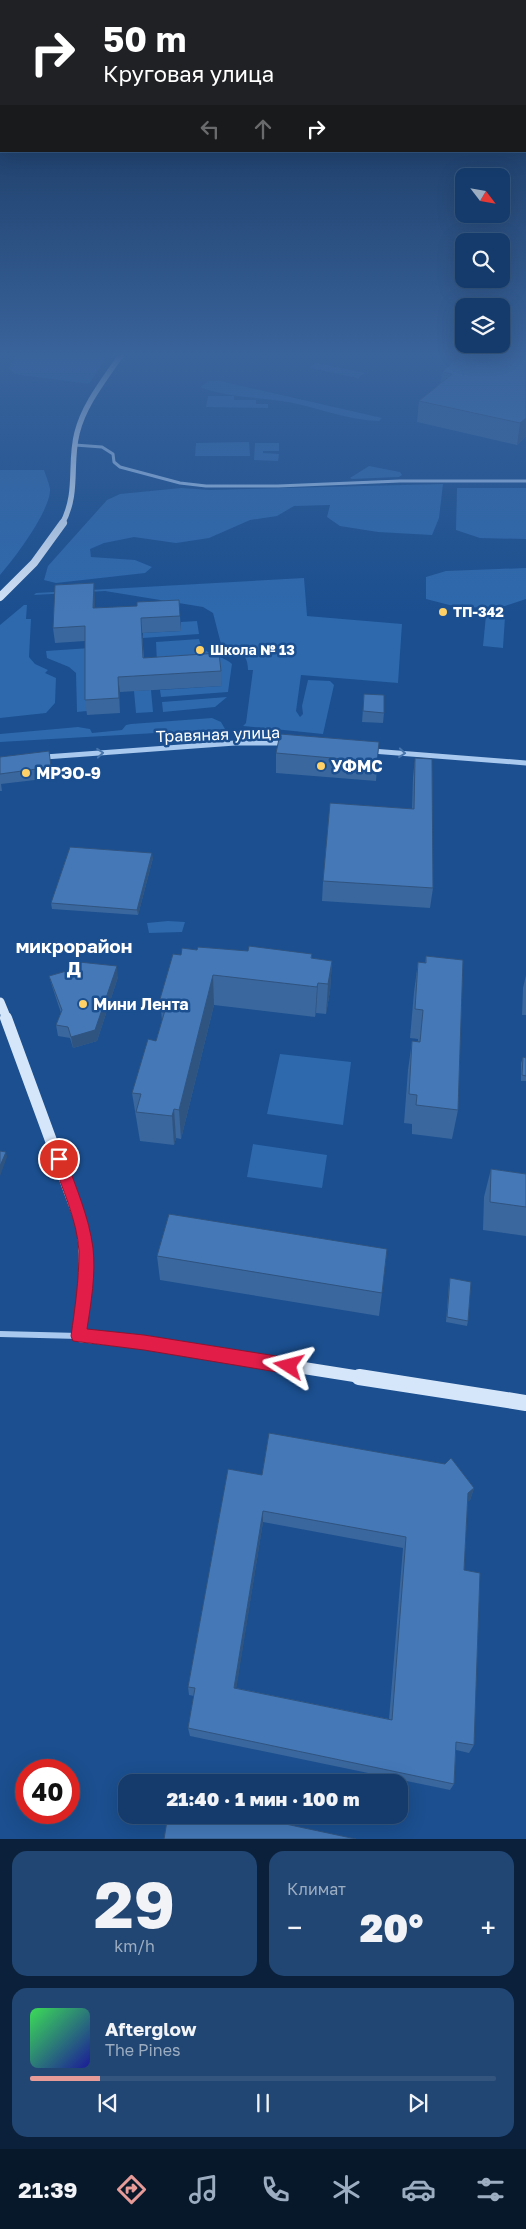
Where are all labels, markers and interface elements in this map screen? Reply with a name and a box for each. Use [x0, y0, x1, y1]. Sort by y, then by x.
text: 50 m [103, 18, 186, 60]
icon: right [20, 20, 85, 85]
text: Круговая улица [103, 60, 274, 87]
icon: left [196, 115, 224, 143]
icon: ahead [249, 115, 277, 143]
icon: right [302, 115, 330, 143]
north arrow [455, 168, 510, 222]
map controls [455, 168, 510, 353]
button: search [455, 233, 510, 288]
button: layers [455, 298, 510, 353]
place label: ТП-342 [453, 603, 504, 620]
marker: ТП-342 [437, 606, 449, 618]
place label: Школа № 13 [210, 641, 295, 658]
marker: Школа № 13 [194, 644, 206, 656]
street label: Травяная улица [156, 722, 280, 746]
one-way arrow [96, 748, 104, 759]
one-way arrow [398, 748, 406, 759]
place label: УФМС [331, 756, 383, 776]
marker: УФМС [315, 760, 327, 772]
place label: МРЭО-9 [36, 763, 101, 783]
marker: МРЭО-9 [20, 767, 32, 779]
district label: микрорайон Д [16, 934, 132, 979]
place label: Мини Лента [93, 994, 189, 1014]
marker: Мини Лента [77, 998, 89, 1010]
pin [38, 1138, 80, 1180]
icon: arrive [45, 1145, 73, 1173]
position arrow [262, 1339, 314, 1391]
speed limit sign: 40 [15, 1759, 80, 1824]
text: 21:40 · 1 мин · 100 m [167, 1787, 359, 1810]
text: 29 [94, 1864, 175, 1942]
text: Климат [287, 1879, 346, 1899]
text: 20° [360, 1905, 423, 1950]
text: − [287, 1911, 302, 1944]
text: + [481, 1911, 496, 1944]
text: km/h [114, 1936, 155, 1956]
text: Afterglow [105, 2017, 196, 2040]
text: The Pines [105, 2040, 180, 2060]
icon: previous [94, 2089, 122, 2117]
icon: pause [249, 2089, 277, 2117]
icon: next [404, 2089, 432, 2117]
icon: directions [114, 2172, 149, 2207]
icon: music [186, 2172, 221, 2207]
icon: phone [258, 2172, 293, 2207]
icon: climate [329, 2172, 364, 2207]
icon: car [401, 2172, 436, 2207]
icon: filters [473, 2172, 508, 2207]
text: 21:39 [18, 2176, 78, 2203]

